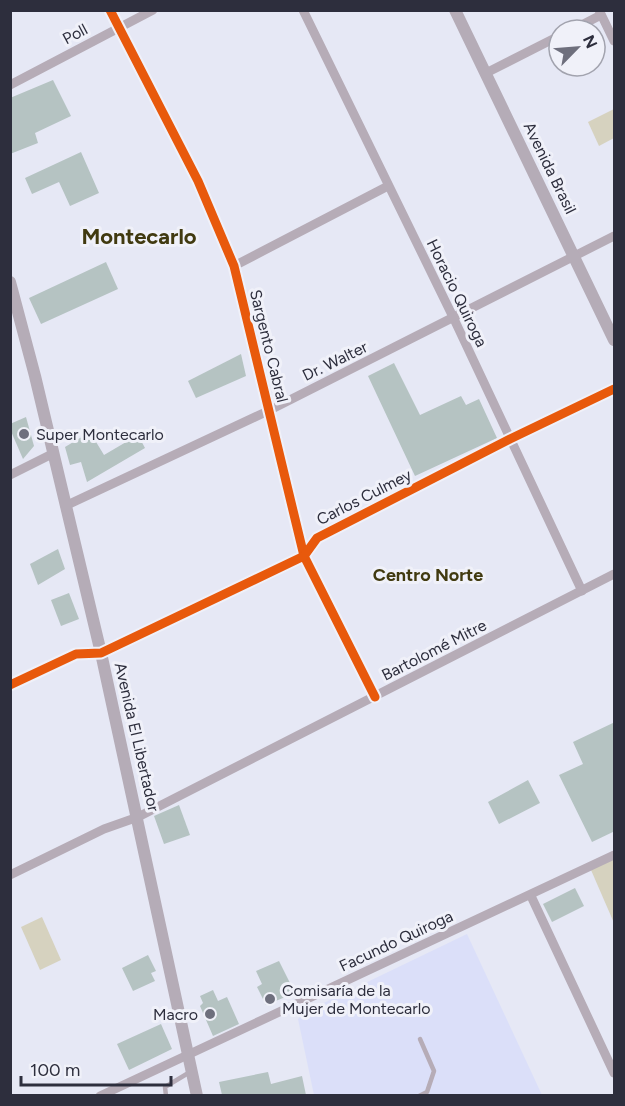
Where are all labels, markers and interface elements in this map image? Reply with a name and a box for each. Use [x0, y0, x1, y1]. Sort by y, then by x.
north arrow [547, 18, 607, 78]
street label: Poll [59, 20, 91, 48]
text: N [579, 32, 601, 51]
street label: Avenida Brasil [520, 119, 580, 217]
district label: Montecarlo [81, 223, 197, 250]
street label: Horacio Quiroga [423, 236, 491, 350]
street label: Sargento Cabral [246, 287, 292, 405]
street label: Dr. Walter [299, 337, 371, 385]
place label: Super Montecarlo [36, 425, 164, 444]
marker: Super Montecarlo [17, 427, 31, 441]
street label: Carlos Culmey [313, 465, 415, 529]
district label: Centro Norte [373, 564, 483, 586]
street label: Bartolomé Mitre [378, 615, 490, 685]
street label: Avenida El Libertador [111, 661, 164, 814]
street label: Facundo Quiroga [336, 906, 456, 976]
place label: Comisaría de la Mujer de Montecarlo [282, 981, 430, 1018]
marker: Comisaría de la Mujer de Montecarlo [263, 992, 277, 1006]
place label: Macro [153, 1005, 198, 1024]
marker: Macro [203, 1007, 217, 1021]
scale bar [21, 1049, 171, 1087]
text: 100 m [30, 1059, 80, 1081]

